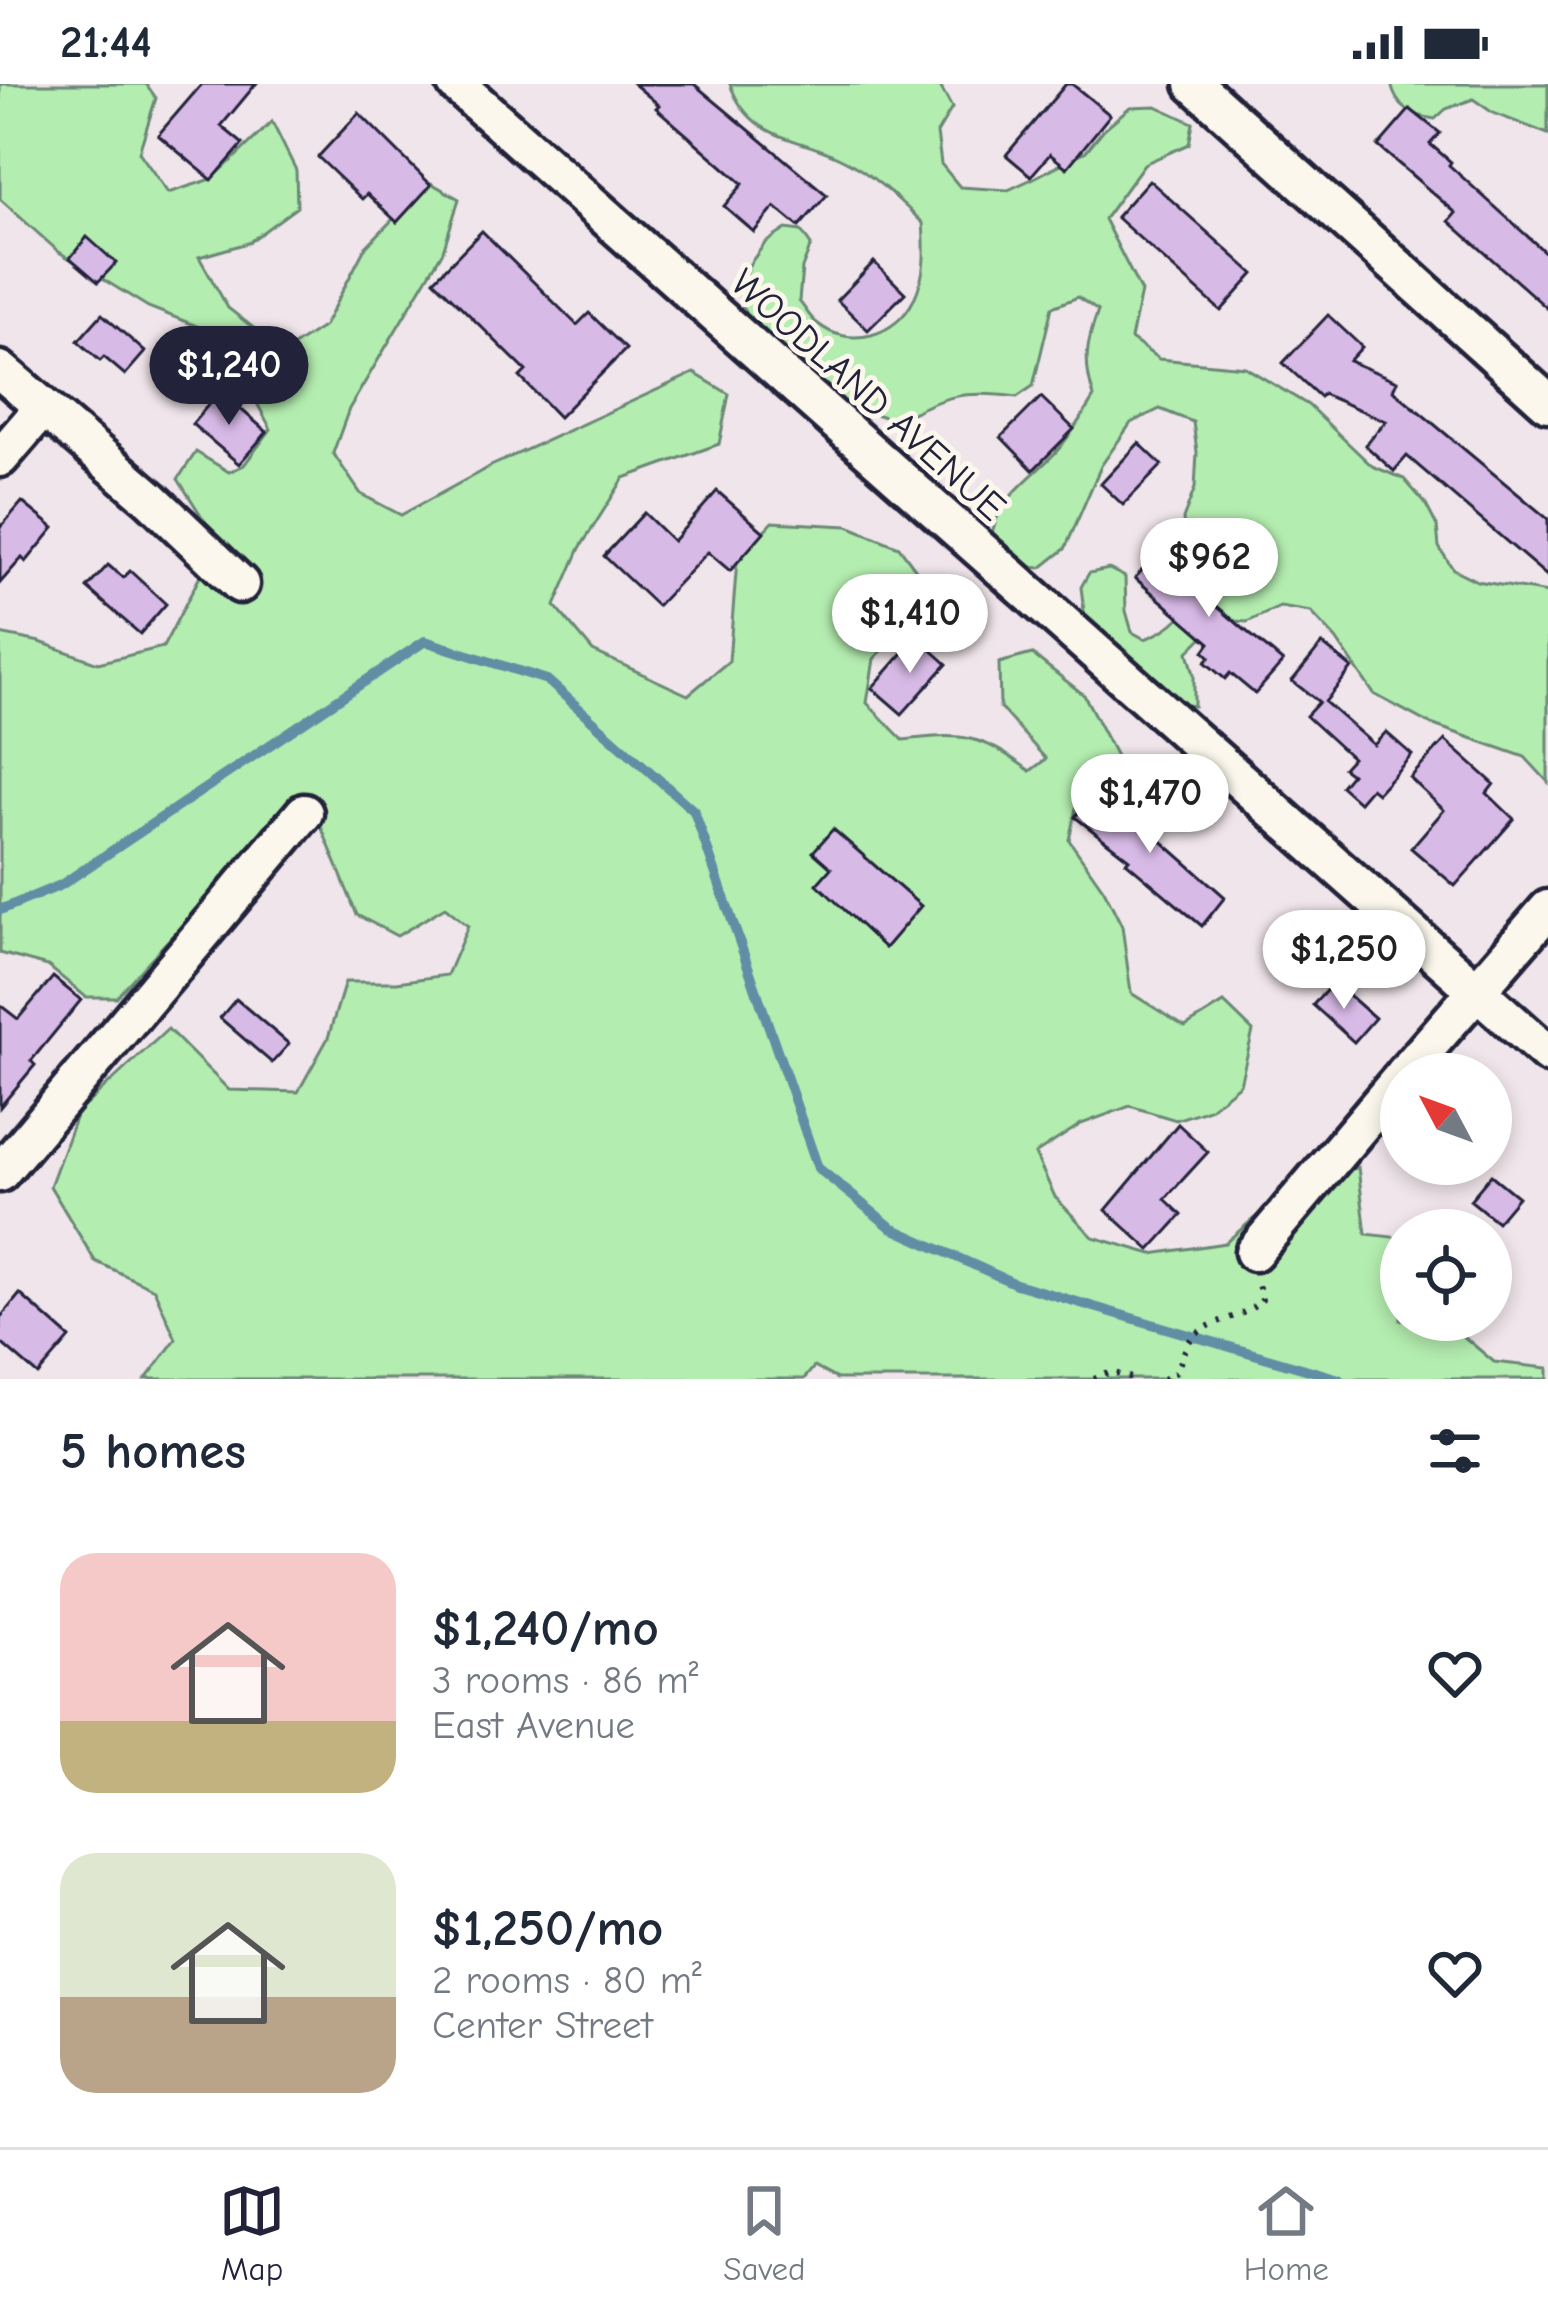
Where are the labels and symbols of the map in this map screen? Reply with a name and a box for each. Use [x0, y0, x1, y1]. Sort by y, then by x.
street label: WOODLAND AVENUE [721, 260, 1015, 530]
pin: $1,240 [131, 326, 327, 428]
pin: $962 [1138, 518, 1280, 620]
pin: $1,410 [812, 574, 1008, 676]
pin: $1,470 [1052, 754, 1248, 856]
pin: $1,250 [1246, 910, 1442, 1012]
north arrow [1380, 1053, 1512, 1185]

